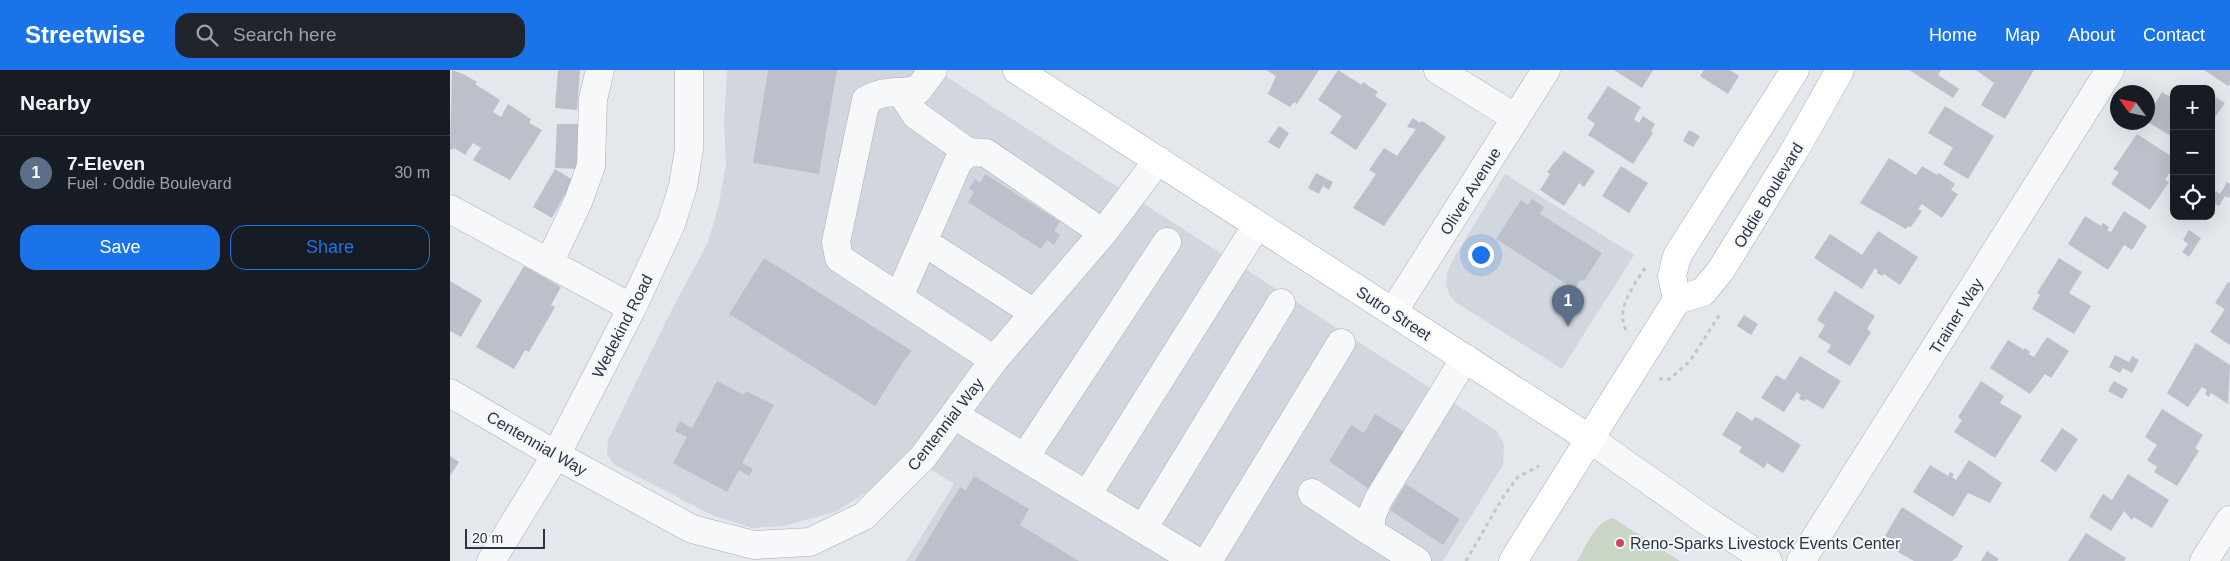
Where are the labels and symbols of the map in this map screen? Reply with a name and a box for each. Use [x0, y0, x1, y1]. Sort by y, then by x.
north arrow [2110, 85, 2155, 130]
street label: Oddie Boulevard [1730, 140, 1806, 251]
street label: Oliver Avenue [1437, 145, 1504, 238]
your location [1468, 242, 1494, 268]
street label: Wedekind Road [589, 272, 656, 381]
street label: Trainer Way [1926, 275, 1986, 357]
street label: Sutro Street [1353, 283, 1435, 344]
pin: 1 [1552, 285, 1584, 326]
street label: Centennial Way [904, 375, 987, 474]
street label: Centennial Way [484, 408, 590, 479]
scale bar [465, 526, 545, 549]
place label: Reno-Sparks Livestock Events Center [1630, 535, 1901, 552]
marker: Reno-Sparks Livestock Events Center [1614, 537, 1626, 549]

